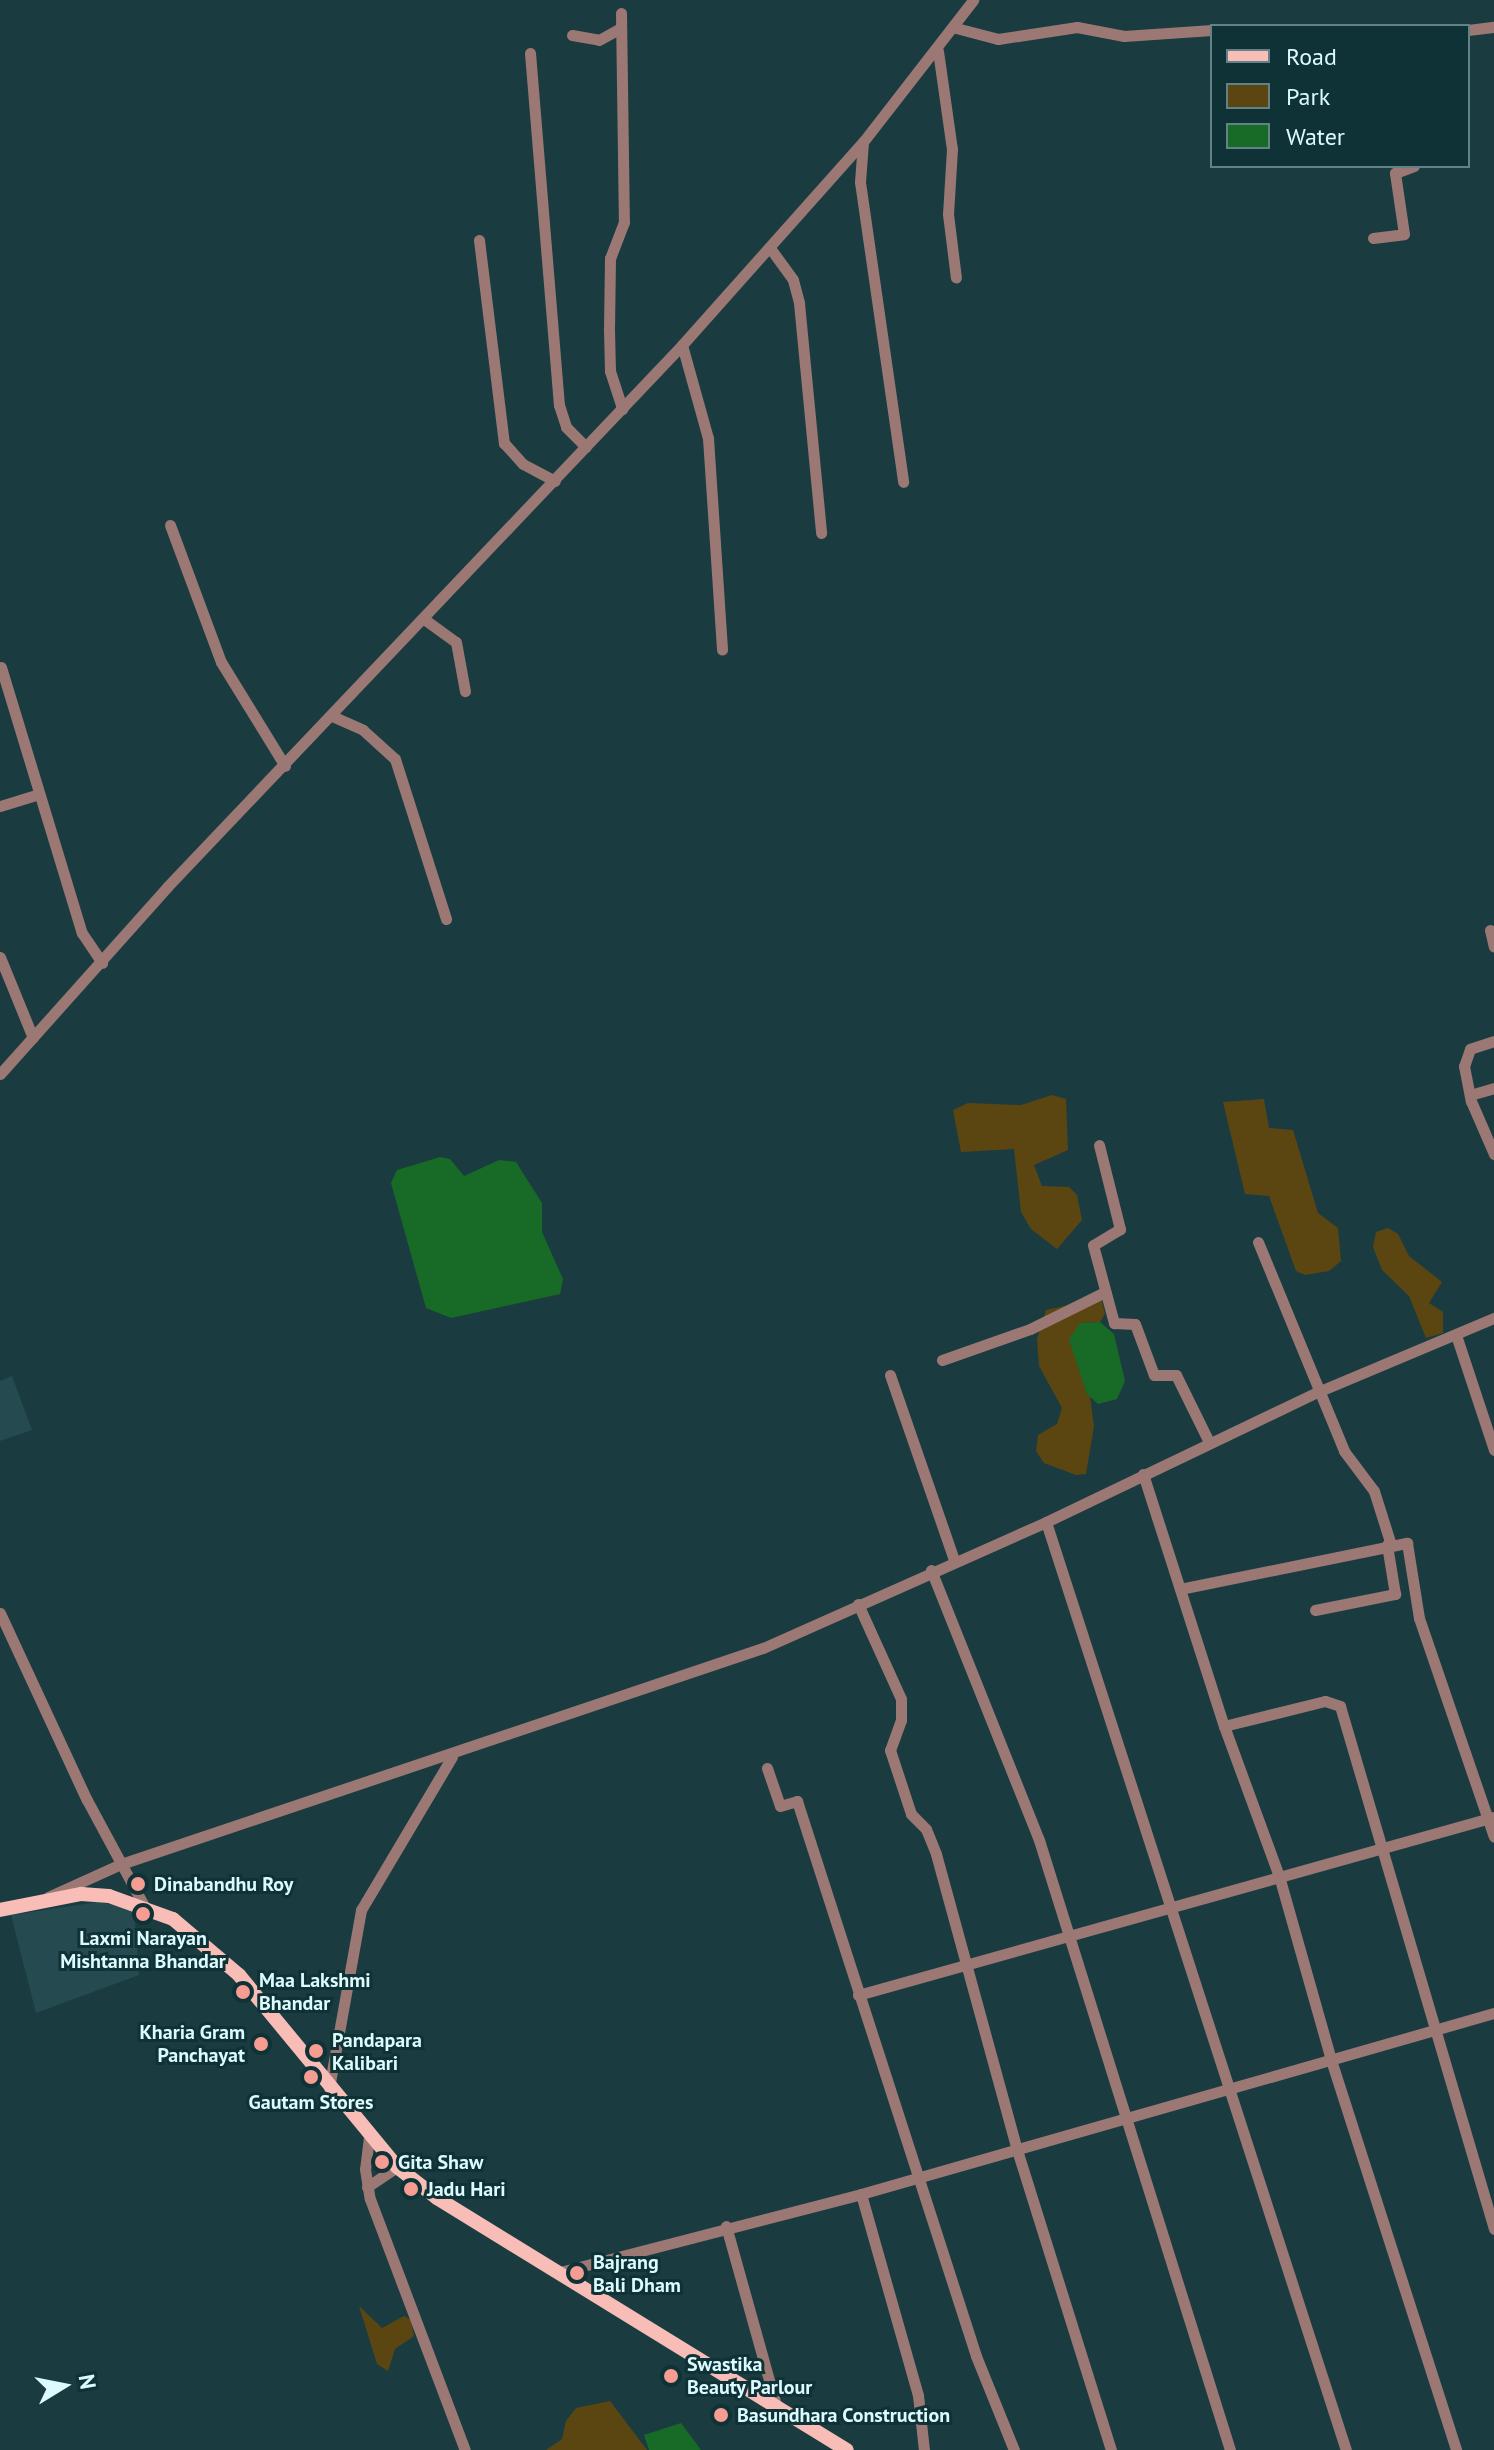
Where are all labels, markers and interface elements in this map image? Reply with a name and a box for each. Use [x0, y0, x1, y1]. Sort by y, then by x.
legend [1210, 24, 1470, 168]
text: Road [1286, 41, 1337, 72]
text: Park [1286, 81, 1330, 112]
text: Water [1286, 121, 1345, 152]
place label: Dinabandhu Roy [154, 1872, 293, 1896]
marker: Dinabandhu Roy [129, 1875, 147, 1893]
marker: Laxmi Narayan Mishtanna Bhandar [134, 1905, 152, 1923]
place label: Laxmi Narayan Mishtanna Bhandar [60, 1926, 226, 1973]
place label: Maa Lakshmi Bhandar [259, 1968, 371, 2015]
marker: Maa Lakshmi Bhandar [234, 1983, 252, 2001]
place label: Kharia Gram Panchayat [139, 2020, 245, 2067]
place label: Pandapara Kalibari [332, 2028, 422, 2075]
marker: Kharia Gram Panchayat [252, 2035, 270, 2053]
marker: Pandapara Kalibari [307, 2042, 325, 2060]
marker: Gautam Stores [302, 2068, 320, 2086]
place label: Gautam Stores [249, 2090, 373, 2114]
place label: Gita Shaw [398, 2150, 483, 2174]
marker: Gita Shaw [373, 2153, 391, 2171]
place label: Jadu Hari [427, 2177, 506, 2201]
marker: Jadu Hari [402, 2180, 420, 2198]
place label: Bajrang Bali Dham [593, 2250, 681, 2297]
marker: Bajrang Bali Dham [568, 2264, 586, 2282]
north arrow [24, 2346, 104, 2426]
place label: Swastika Beauty Parlour [687, 2352, 813, 2399]
marker: Swastika Beauty Parlour [662, 2367, 680, 2385]
text: N [73, 2372, 103, 2391]
place label: Basundhara Construction [737, 2403, 950, 2427]
marker: Basundhara Construction [712, 2406, 730, 2424]

